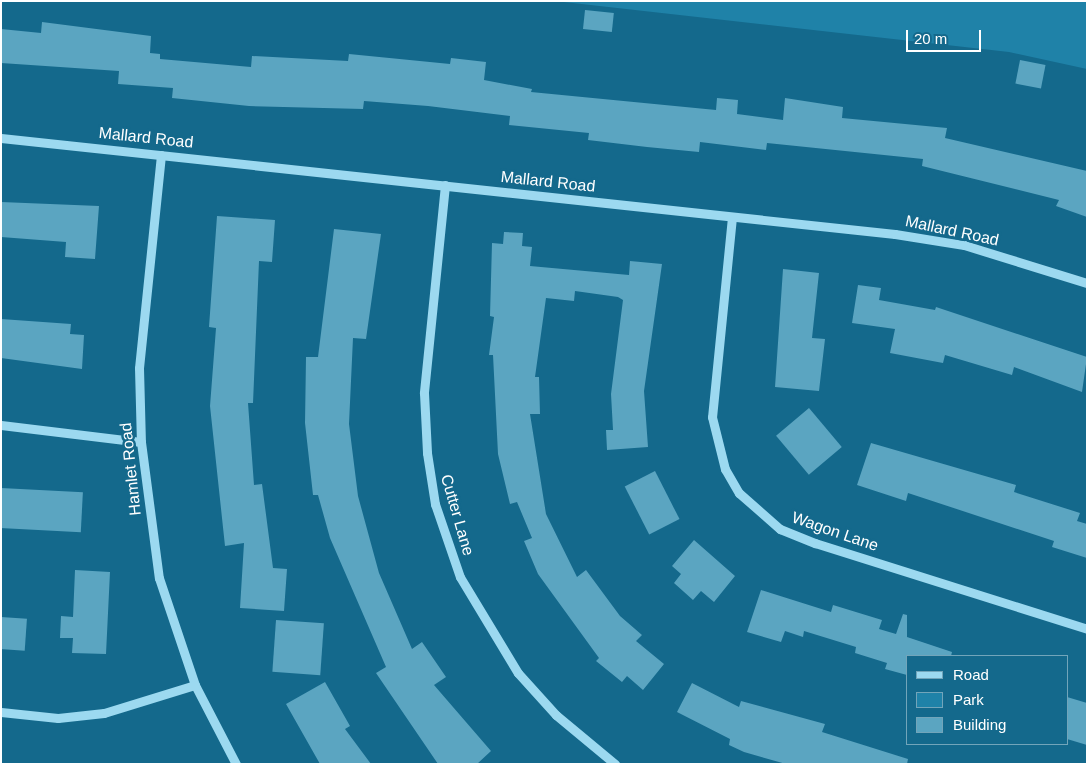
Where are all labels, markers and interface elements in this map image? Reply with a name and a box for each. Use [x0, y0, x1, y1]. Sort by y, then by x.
scale bar [908, 20, 983, 52]
text: 20 m [914, 30, 947, 47]
street label: Mallard Road [98, 123, 194, 153]
street label: Mallard Road [500, 167, 596, 197]
street label: Mallard Road [903, 212, 1001, 250]
street label: Hamlet Road [117, 422, 145, 516]
street label: Cutter Lane [436, 472, 478, 558]
street label: Wagon Lane [789, 508, 881, 556]
legend [906, 655, 1068, 745]
text: Road [953, 666, 989, 683]
text: Park [953, 691, 984, 708]
text: Building [953, 716, 1006, 733]

